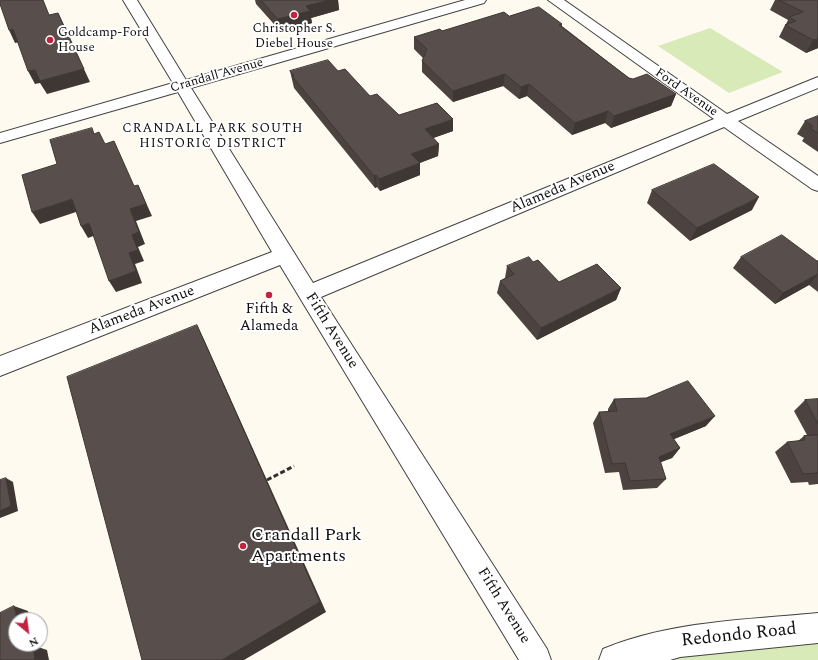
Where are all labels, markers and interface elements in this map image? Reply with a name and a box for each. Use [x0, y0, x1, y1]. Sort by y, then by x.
marker: Christopher S. Diebel House [289, 10, 299, 20]
place label: Christopher S. Diebel House [252, 21, 336, 52]
place label: Goldcamp-Ford House [58, 25, 149, 56]
marker: Goldcamp-Ford House [45, 35, 55, 45]
street label: Crandall Avenue [169, 55, 265, 97]
street label: Ford Avenue [652, 66, 720, 120]
district label: CRANDALL PARK SOUTH HISTORIC DISTRICT [122, 121, 304, 152]
street label: Alameda Avenue [508, 158, 618, 218]
street label: Alameda Avenue [86, 283, 198, 339]
marker: Fifth & Alameda [264, 290, 274, 300]
street label: Fifth Avenue [301, 290, 361, 372]
place label: Fifth & Alameda [240, 301, 298, 336]
place label: Crandall Park Apartments [251, 525, 362, 568]
marker: Crandall Park Apartments [238, 541, 248, 551]
street label: Fifth Avenue [473, 565, 533, 647]
north arrow [8, 612, 48, 652]
street label: Redondo Road [680, 619, 798, 653]
text: N [26, 632, 42, 652]

